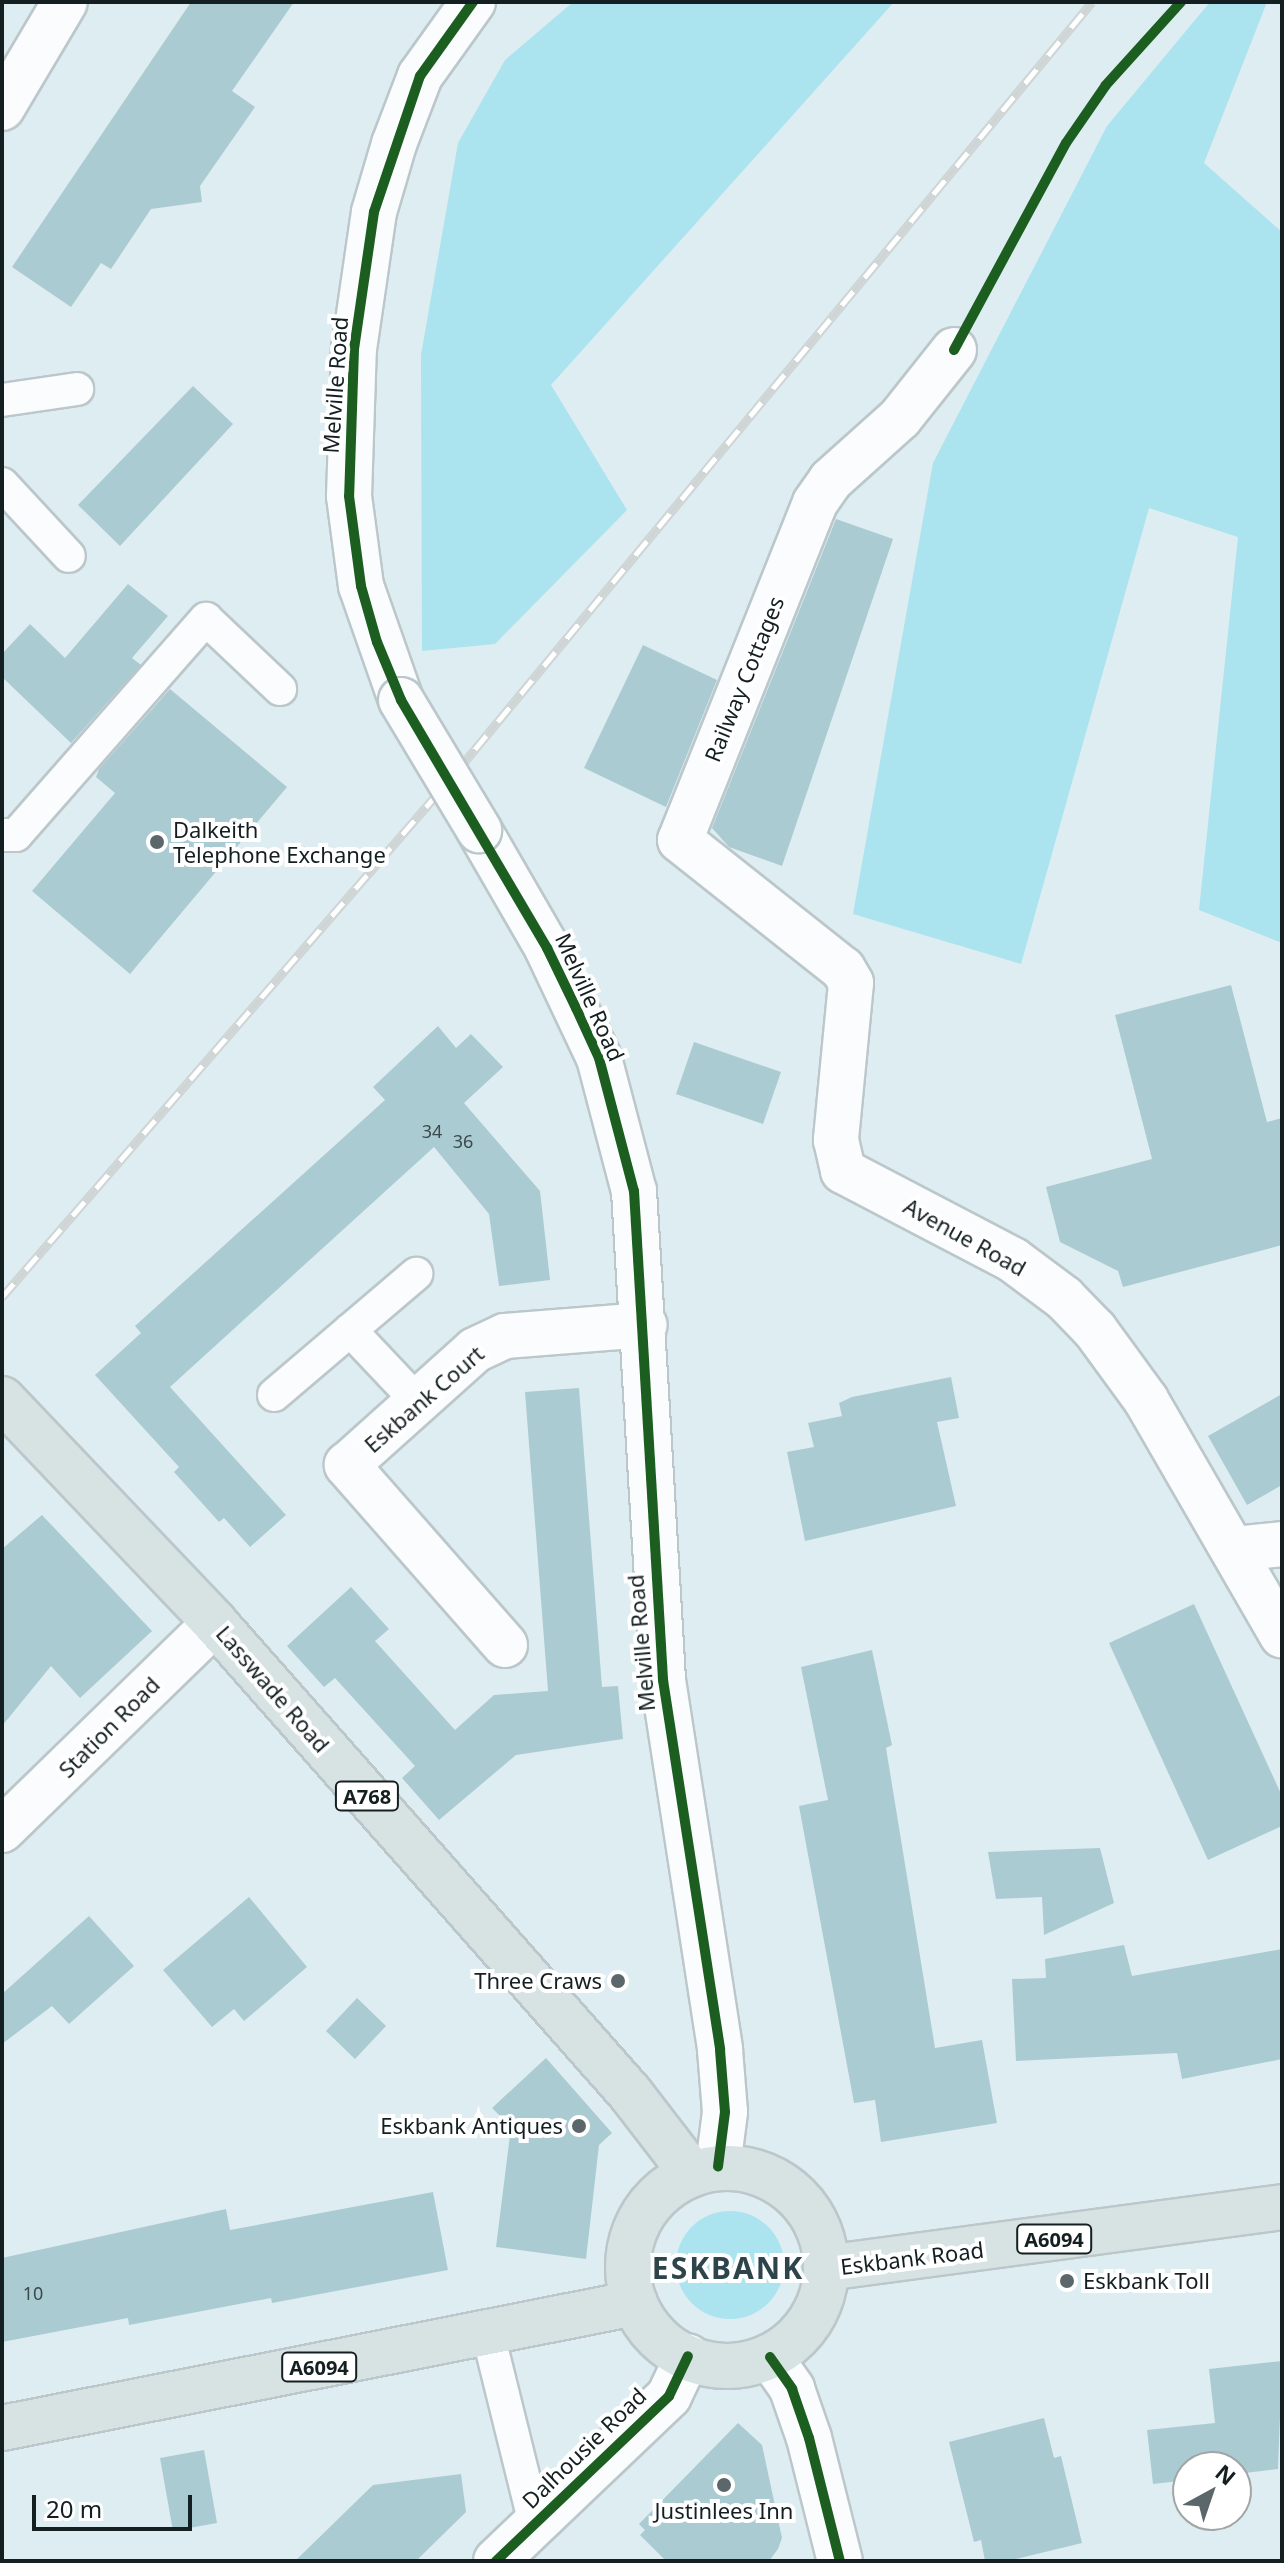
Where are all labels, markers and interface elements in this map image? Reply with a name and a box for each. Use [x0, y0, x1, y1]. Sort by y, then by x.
street label: Melville Road [317, 316, 353, 454]
street label: Railway Cottages [699, 593, 789, 765]
place label: Dalkeith Telephone Exchange [173, 816, 386, 868]
marker: Dalkeith Telephone Exchange [148, 833, 166, 851]
street label: Melville Road [550, 929, 630, 1065]
house number: 34 [422, 1120, 442, 1142]
house number: 36 [453, 1130, 473, 1152]
street label: Avenue Road [899, 1193, 1031, 1281]
street label: Eskbank Court [359, 1340, 489, 1458]
street label: Melville Road [622, 1573, 660, 1713]
street label: Lasswade Road [211, 1620, 335, 1758]
street label: Station Road [53, 1671, 165, 1783]
road number: A768 [333, 1780, 401, 1812]
place label: Three Craws [474, 1968, 602, 1994]
marker: Three Craws [609, 1972, 627, 1990]
place label: Eskbank Antiques [380, 2113, 563, 2139]
marker: Eskbank Antiques [570, 2117, 588, 2135]
road number: A6094 [1016, 2223, 1092, 2255]
street label: Eskbank Road [839, 2236, 985, 2280]
district label: ESKBANK [652, 2250, 804, 2286]
place label: Eskbank Toll [1083, 2268, 1210, 2294]
marker: Eskbank Toll [1058, 2272, 1076, 2290]
house number: 10 [23, 2282, 43, 2304]
road number: A6094 [281, 2351, 357, 2383]
street label: Dalhousie Road [517, 2382, 651, 2514]
north arrow [1172, 2451, 1252, 2531]
text: N [1210, 2457, 1243, 2491]
marker: Justinlees Inn [715, 2476, 733, 2494]
scale bar [36, 2479, 196, 2529]
text: 20 m [46, 2492, 102, 2525]
place label: Justinlees Inn [655, 2498, 793, 2524]

